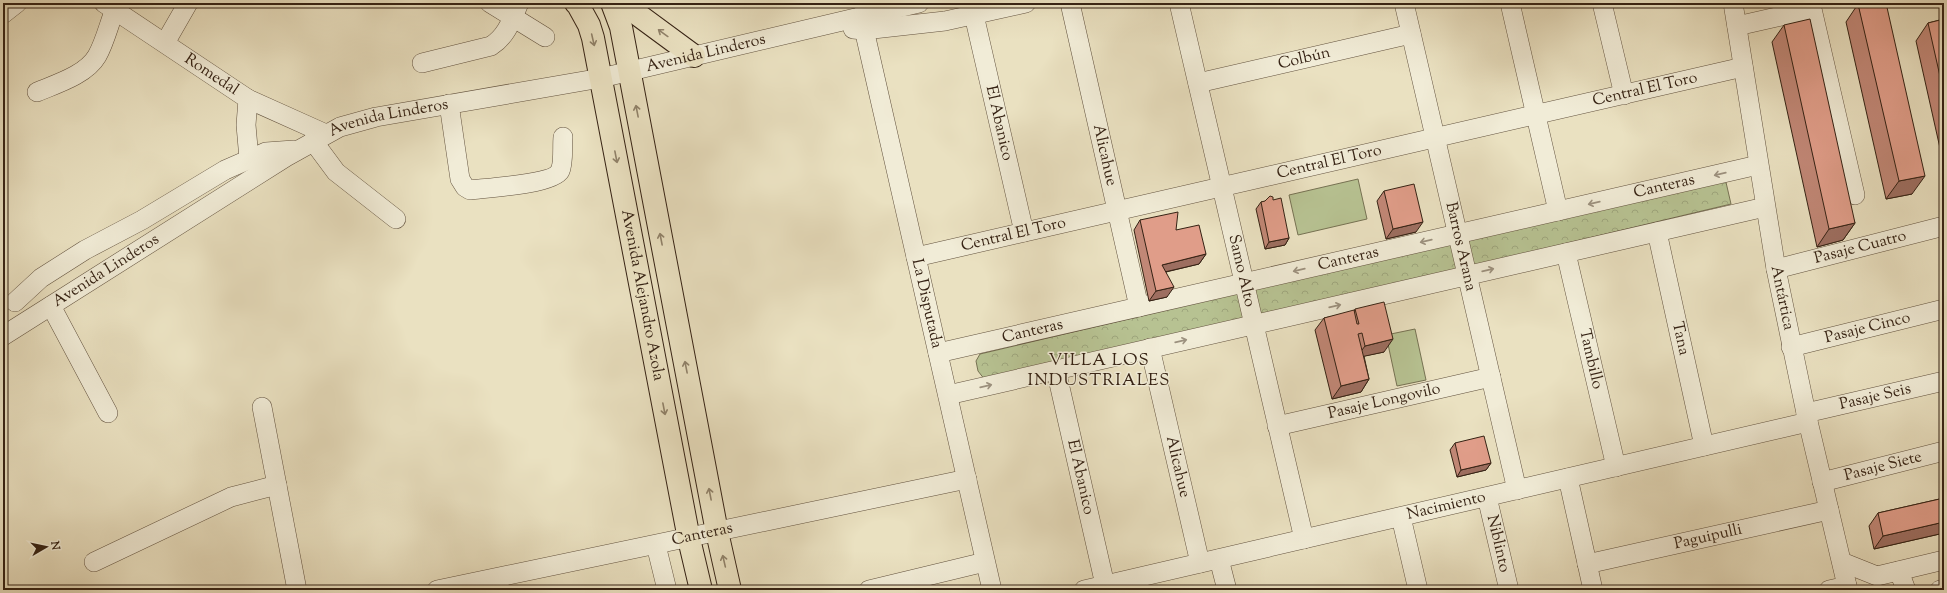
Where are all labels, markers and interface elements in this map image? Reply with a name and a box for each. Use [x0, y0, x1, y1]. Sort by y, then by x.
street label: Avenida Linderos [644, 28, 768, 79]
one-way arrow [658, 28, 669, 37]
one-way arrow [590, 33, 597, 46]
street label: Colbún [1276, 41, 1333, 76]
street label: Romedal [179, 48, 244, 101]
street label: Central El Toro [1590, 66, 1700, 113]
street label: El Abanico [979, 83, 1019, 163]
street label: Avenida Linderos [324, 93, 450, 143]
one-way arrow [632, 105, 640, 118]
street label: Alicahue [1086, 122, 1123, 188]
street label: Central El Toro [1275, 139, 1384, 185]
one-way arrow [612, 151, 620, 164]
street label: Canteras [1631, 168, 1697, 205]
one-way arrow [1714, 170, 1727, 178]
one-way arrow [1587, 199, 1600, 207]
street label: Barros Arana [1439, 200, 1482, 294]
street label: Avenida Alejandro Azola [615, 208, 670, 383]
street label: Central El Toro [959, 211, 1068, 258]
street label: Pasaje Cuatro [1812, 225, 1909, 270]
street label: Avenida Linderos [48, 228, 164, 313]
street label: Samo Alto [1222, 232, 1261, 310]
one-way arrow [657, 233, 665, 246]
one-way arrow [1420, 238, 1433, 246]
street label: Canteras [1316, 241, 1381, 277]
street label: La Disputada [905, 257, 948, 351]
street label: Antártica [1764, 264, 1800, 333]
one-way arrow [1482, 266, 1495, 274]
one-way arrow [1293, 267, 1306, 275]
one-way arrow [1328, 301, 1341, 309]
street label: Pasaje Cinco [1822, 306, 1913, 350]
street label: Canteras [1000, 313, 1065, 349]
street label: Tana [1665, 319, 1695, 358]
street label: Tambillo [1573, 327, 1609, 392]
one-way arrow [1174, 337, 1187, 344]
district label: VILLA LOS INDUSTRIALES [1028, 349, 1170, 393]
one-way arrow [681, 360, 689, 373]
street label: Pasaje Longovilo [1326, 377, 1443, 425]
street label: Pasaje Seis [1837, 378, 1913, 416]
one-way arrow [979, 381, 992, 389]
one-way arrow [661, 402, 669, 415]
street label: Alicahue [1159, 434, 1196, 500]
street label: El Abanico [1061, 437, 1100, 517]
street label: Pasaje Siete [1842, 446, 1924, 487]
street label: Nacimiento [1405, 486, 1488, 526]
one-way arrow [706, 488, 714, 501]
street label: Niblinto [1480, 513, 1516, 575]
street label: Canteras [670, 517, 735, 552]
street label: Paguipulli [1672, 518, 1745, 556]
north arrow [26, 527, 66, 567]
text: N [46, 539, 64, 551]
one-way arrow [719, 555, 727, 568]

